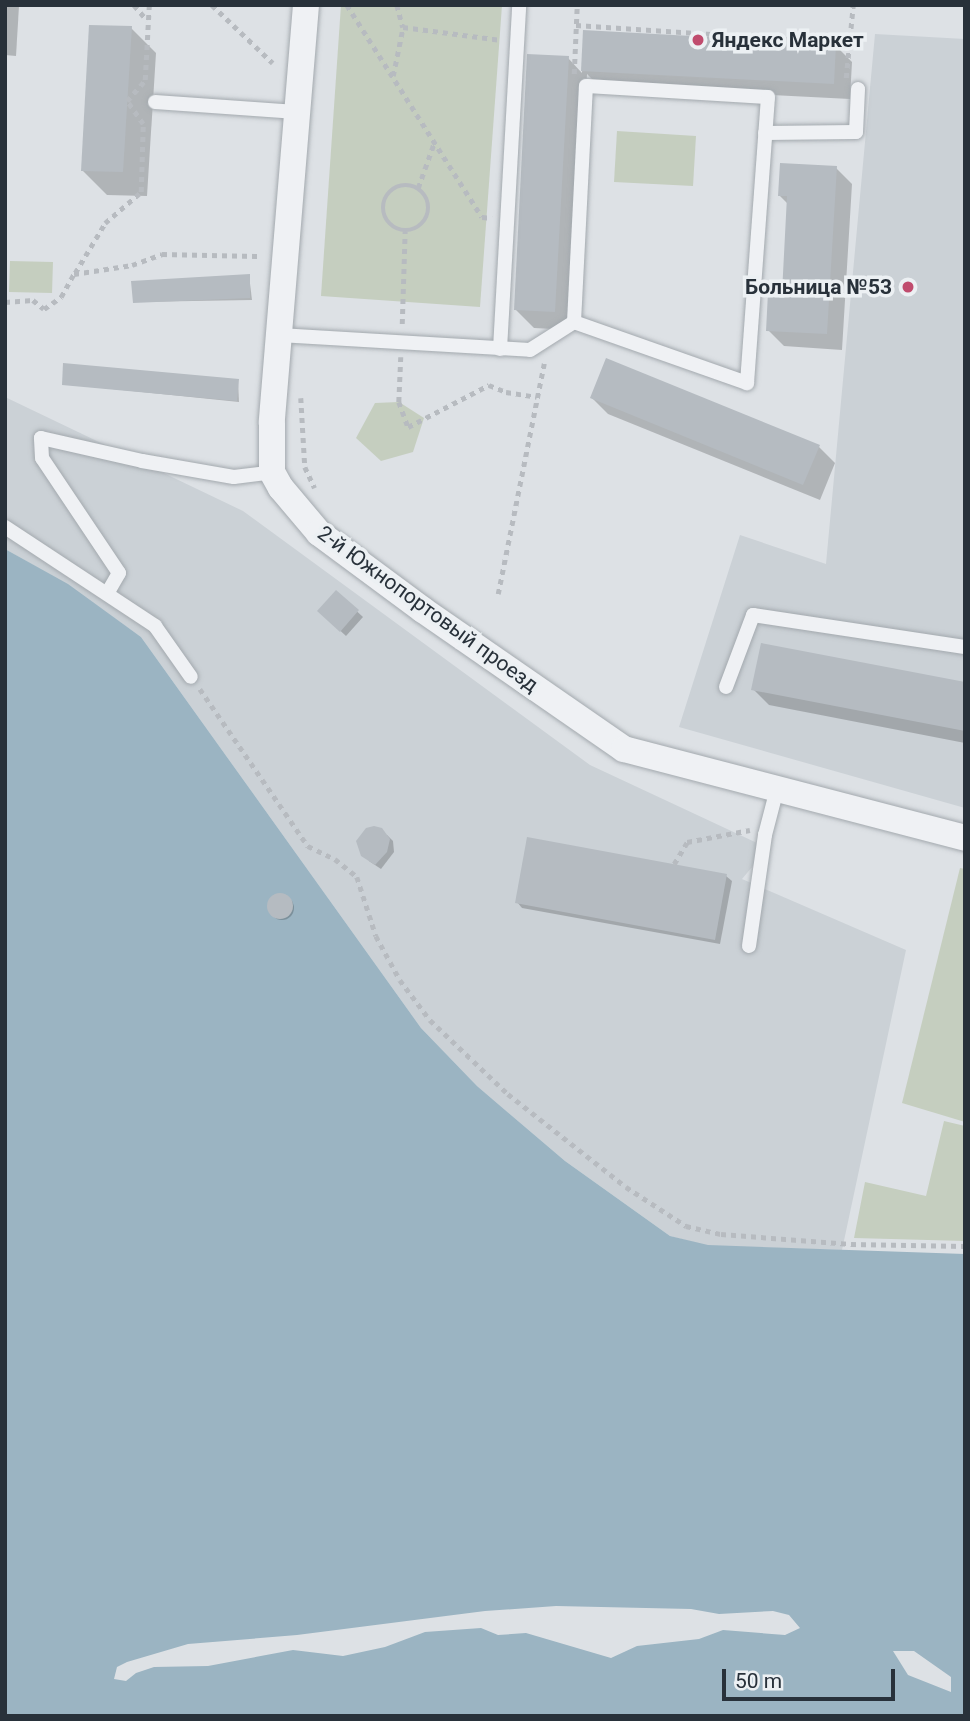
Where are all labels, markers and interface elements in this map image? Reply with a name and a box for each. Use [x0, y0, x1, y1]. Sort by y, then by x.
place label: Яндекс Маркет [712, 27, 864, 53]
marker: Яндекс Маркет [690, 32, 706, 48]
place label: Больница №53 [745, 274, 892, 300]
marker: Больница №53 [898, 277, 918, 297]
street label: 2-й Южнопортовый проезд [313, 520, 543, 698]
scale bar [725, 1654, 898, 1698]
text: 50 m [735, 1669, 782, 1693]

